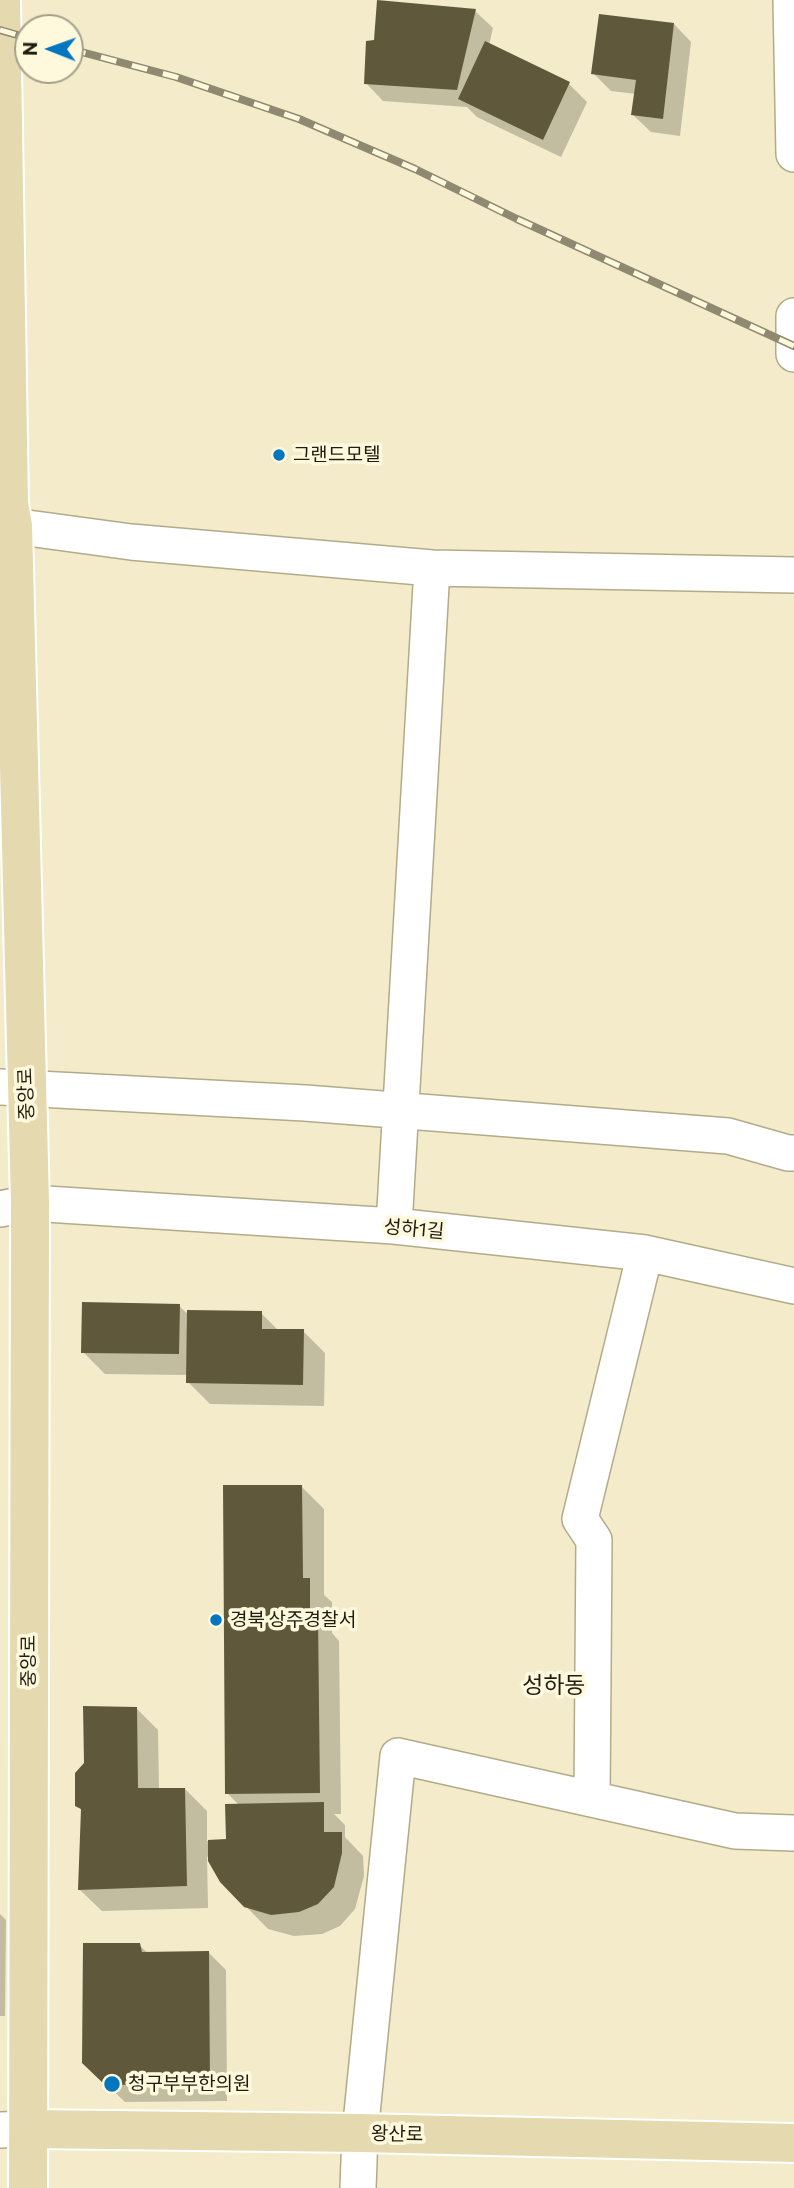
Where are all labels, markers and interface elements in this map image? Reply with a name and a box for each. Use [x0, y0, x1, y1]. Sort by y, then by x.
north arrow [14, 14, 84, 84]
text: N [18, 41, 41, 56]
place label: 그랜드모텔 [293, 444, 380, 466]
marker: 그랜드모텔 [271, 447, 287, 463]
street label: 중앙로 [14, 1067, 38, 1121]
street label: 성하1길 [383, 1215, 445, 1243]
place label: 경북 상주경찰서 [230, 1609, 356, 1631]
marker: 경북 상주경찰서 [208, 1612, 224, 1628]
street label: 중앙로 [18, 1635, 40, 1687]
district label: 성하동 [522, 1671, 586, 1699]
place label: 청구부부한의원 [128, 2073, 250, 2095]
marker: 청구부부한의원 [102, 2074, 122, 2094]
street label: 왕산로 [371, 2122, 423, 2146]

